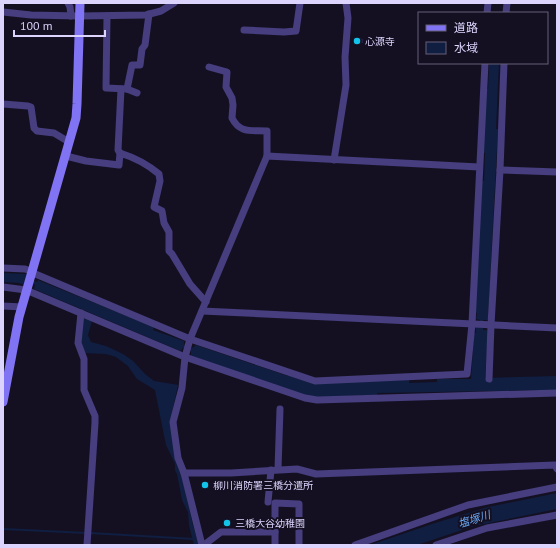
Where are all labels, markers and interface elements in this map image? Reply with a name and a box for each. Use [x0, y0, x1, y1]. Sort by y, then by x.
scale bar [14, 12, 105, 38]
legend [418, 12, 548, 64]
text: 100 m [20, 18, 53, 33]
text: 道路 [454, 20, 478, 35]
place label: 心源寺 [365, 35, 395, 48]
marker: 心源寺 [352, 36, 362, 46]
text: 水域 [454, 40, 478, 55]
place label: 柳川消防署三橋分遣所 [213, 479, 313, 492]
marker: 柳川消防署三橋分遣所 [200, 480, 210, 490]
water label: 塩塚川 [456, 507, 493, 531]
place label: 三橋大谷幼稚園 [235, 517, 305, 530]
marker: 三橋大谷幼稚園 [222, 518, 232, 528]

